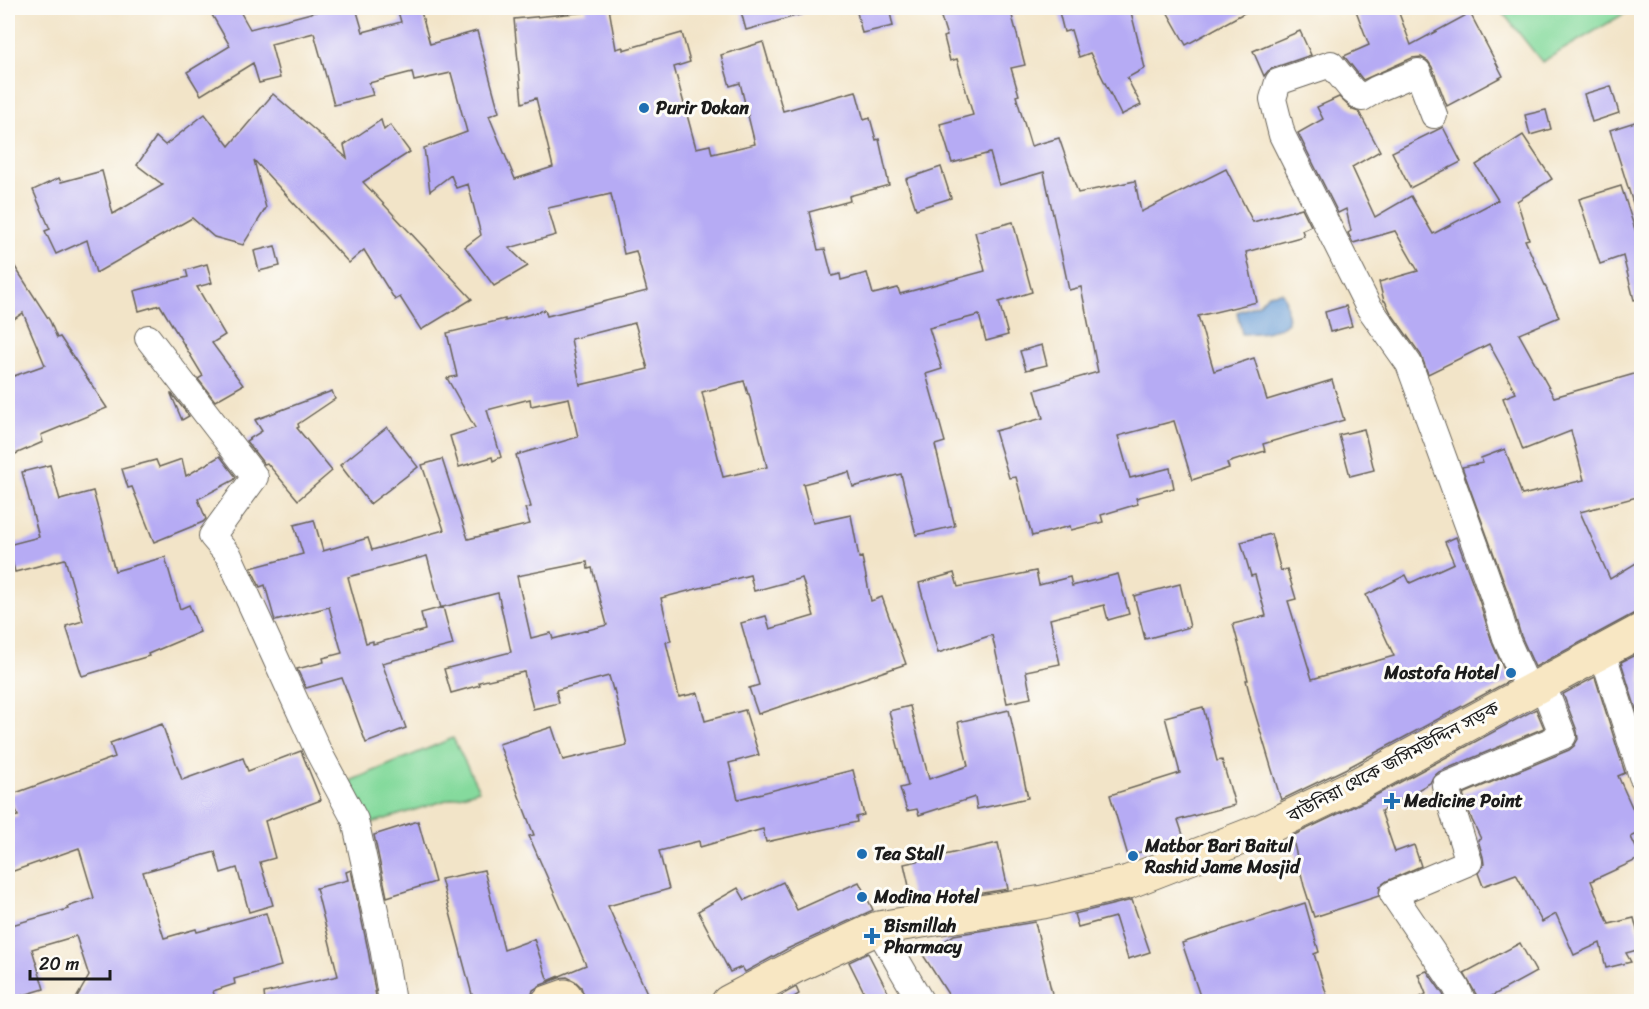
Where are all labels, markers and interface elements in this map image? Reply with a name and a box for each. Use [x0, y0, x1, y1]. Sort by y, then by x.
place label: Purir Dokan [656, 92, 749, 124]
marker: Purir Dokan [637, 101, 651, 115]
place label: Mostofa Hotel [1383, 657, 1500, 689]
marker: Mostofa Hotel [1504, 666, 1518, 680]
street label: বাউনিয়া থেকে জসিমউদ্দিন সড়ক [1280, 692, 1505, 832]
place label: Medicine Point [1403, 785, 1523, 817]
marker: Medicine Point [1385, 794, 1399, 808]
place label: Matbor Bari Baitul Rashid Jame Mosjid [1144, 830, 1301, 883]
place label: Tea Stall [874, 838, 945, 870]
marker: Tea Stall [855, 847, 869, 861]
marker: Matbor Bari Baitul Rashid Jame Mosjid [1126, 849, 1140, 863]
place label: Modina Hotel [873, 881, 980, 913]
marker: Modina Hotel [855, 890, 869, 904]
place label: Bismillah Pharmacy [884, 910, 963, 963]
marker: Bismillah Pharmacy [865, 929, 879, 943]
scale bar [30, 943, 110, 981]
text: 20 m [39, 948, 79, 980]

